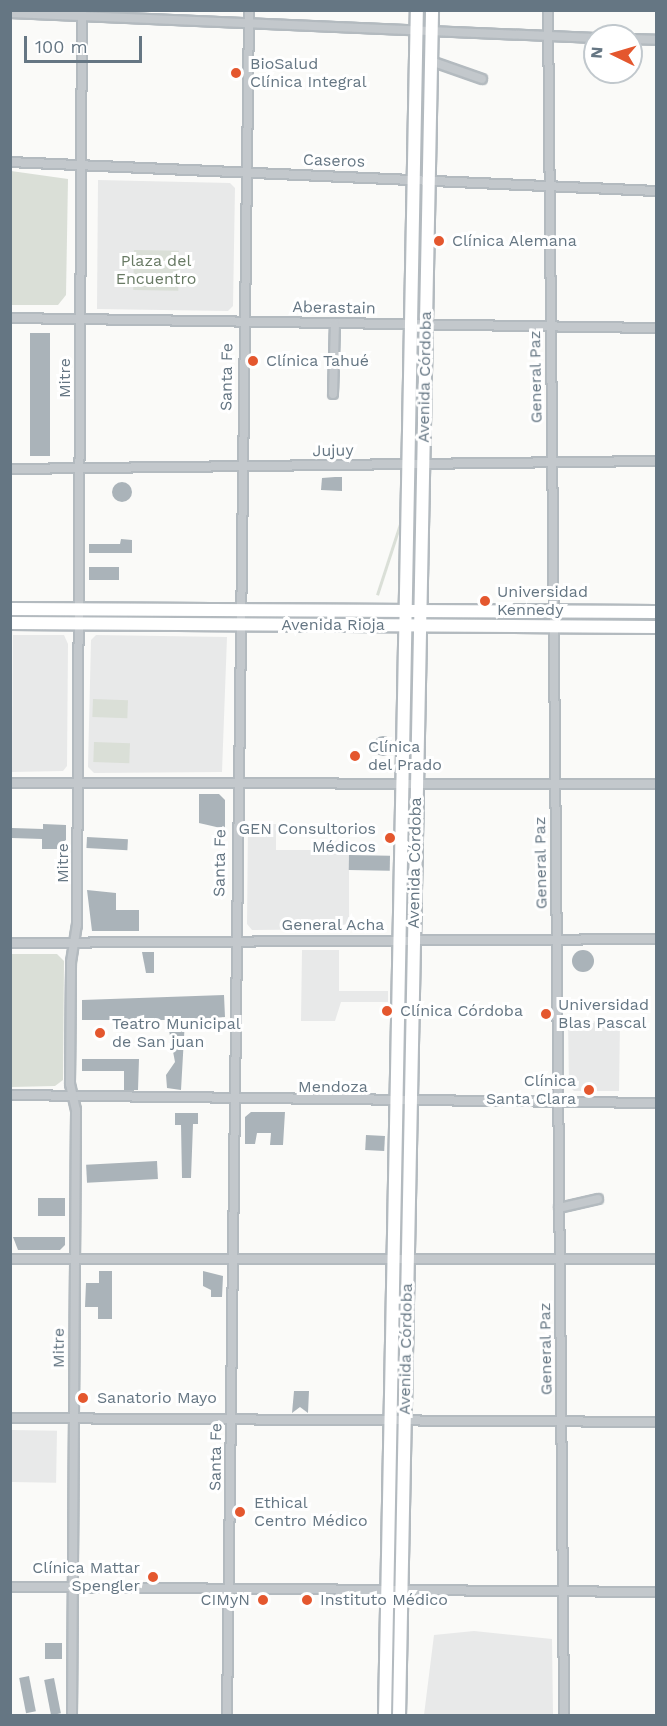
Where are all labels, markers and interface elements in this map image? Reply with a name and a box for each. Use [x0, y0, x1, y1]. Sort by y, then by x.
scale bar [27, 24, 146, 62]
north arrow [583, 24, 643, 84]
text: 100 m [35, 36, 88, 57]
text: N [587, 46, 607, 59]
place label: BioSalud Clínica Integral [250, 54, 367, 92]
marker: BioSalud Clínica Integral [227, 64, 245, 82]
street label: Caseros [303, 150, 365, 172]
place label: Clínica Alemana [452, 231, 578, 251]
marker: Clínica Alemana [430, 232, 448, 250]
park label: Plaza del Encuentro [116, 251, 196, 289]
street label: Aberastain [292, 298, 376, 318]
street label: Avenida Córdoba [414, 311, 436, 443]
street label: General Paz [526, 330, 546, 424]
street label: Santa Fe [217, 343, 237, 411]
place label: Clínica Tahué [266, 351, 370, 371]
marker: Clínica Tahué [244, 352, 262, 370]
street label: Mitre [55, 358, 75, 398]
street label: Jujuy [312, 441, 354, 461]
place label: Universidad Kennedy [497, 582, 588, 620]
marker: Universidad Kennedy [478, 594, 492, 608]
street label: Avenida Rioja [281, 615, 385, 635]
place label: Clínica del Prado [368, 737, 442, 775]
marker: Clínica del Prado [346, 747, 364, 765]
street label: Avenida Córdoba [404, 797, 426, 929]
street label: General Paz [531, 816, 551, 910]
place label: GEN Consultorios Médicos [239, 819, 376, 857]
street label: Santa Fe [210, 829, 230, 897]
marker: GEN Consultorios Médicos [381, 829, 399, 847]
street label: Mitre [53, 843, 73, 883]
street label: General Acha [281, 915, 385, 935]
place label: Universidad Blas Pascal [558, 995, 649, 1033]
place label: Clínica Córdoba [400, 1001, 523, 1021]
marker: Clínica Córdoba [378, 1002, 396, 1020]
marker: Universidad Blas Pascal [539, 1007, 553, 1021]
place label: Teatro Municipal de San juan [112, 1014, 241, 1052]
marker: Teatro Municipal de San juan [93, 1026, 107, 1040]
place label: Clínica Santa Clara [486, 1071, 576, 1109]
street label: Mendoza [298, 1077, 368, 1097]
marker: Clínica Santa Clara [580, 1081, 598, 1099]
street label: Avenida Córdoba [395, 1283, 417, 1415]
street label: General Paz [536, 1302, 556, 1396]
street label: Mitre [49, 1328, 69, 1368]
place label: Sanatorio Mayo [97, 1388, 217, 1408]
marker: Sanatorio Mayo [74, 1389, 92, 1407]
street label: Santa Fe [206, 1423, 226, 1491]
place label: Ethical Centro Médico [254, 1493, 368, 1531]
marker: Ethical Centro Médico [231, 1503, 249, 1521]
place label: Clínica Mattar Spengler [32, 1558, 140, 1596]
marker: Clínica Mattar Spengler [144, 1568, 162, 1586]
place label: CIMyN [201, 1590, 250, 1610]
place label: Instituto Médico [320, 1590, 448, 1610]
marker: CIMyN [254, 1591, 272, 1609]
marker: Instituto Médico [298, 1591, 316, 1609]

